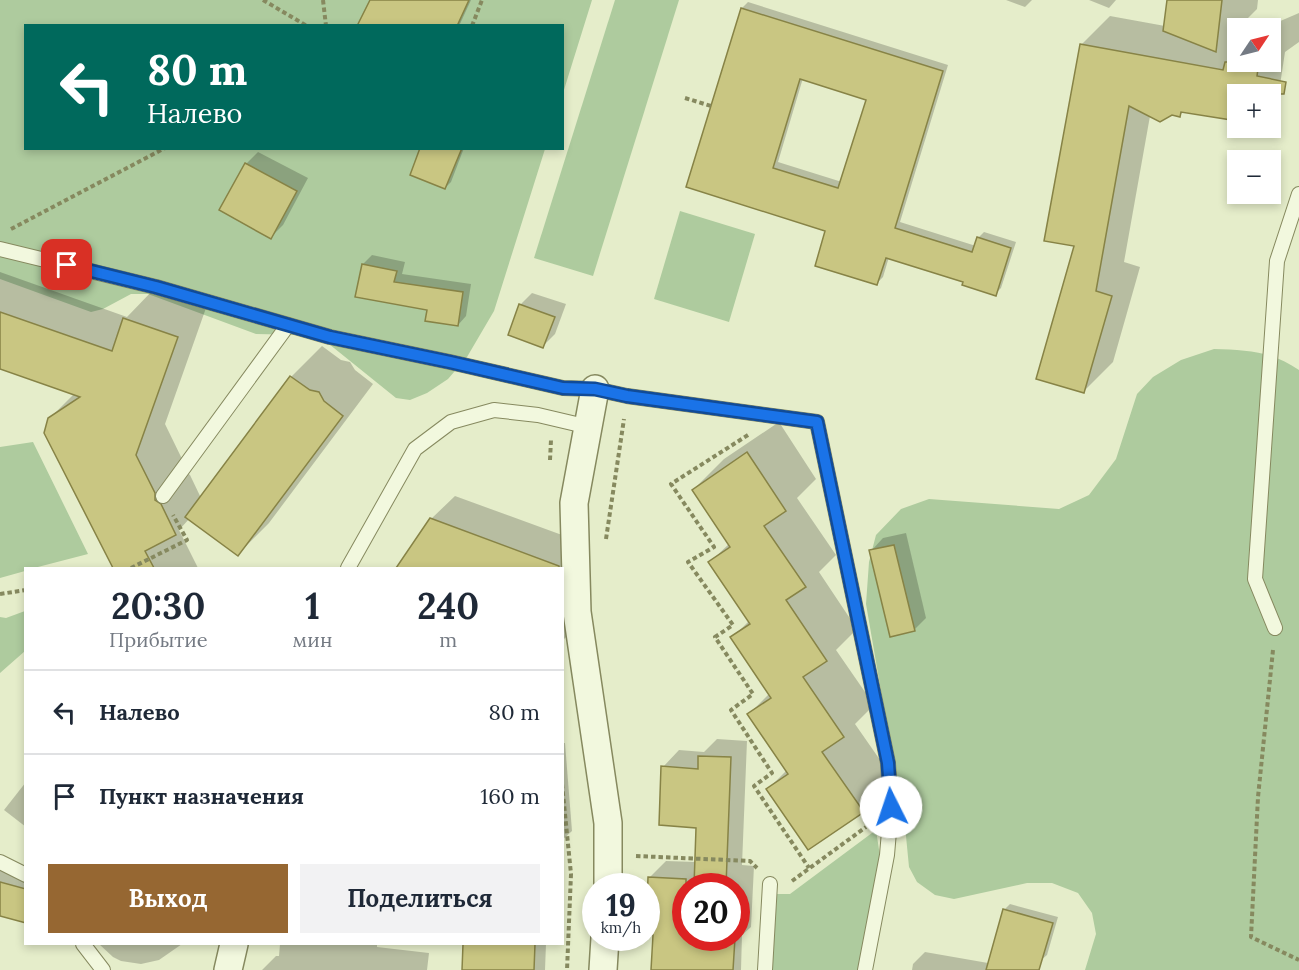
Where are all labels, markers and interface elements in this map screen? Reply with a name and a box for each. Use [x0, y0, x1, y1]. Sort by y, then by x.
north arrow [1227, 18, 1281, 72]
map controls [1227, 18, 1281, 204]
text: 80 m [147, 43, 247, 97]
icon: left [48, 48, 126, 126]
button: + [1227, 84, 1281, 138]
text: Налево [147, 96, 242, 130]
button: − [1227, 150, 1281, 204]
pin [41, 239, 92, 290]
icon: arrive [50, 248, 83, 281]
text: 20:30 [111, 583, 205, 629]
text: 1 [305, 583, 320, 629]
text: 240 [417, 583, 479, 629]
text: Прибытие [109, 627, 208, 652]
text: мин [293, 627, 332, 652]
text: m [439, 627, 457, 652]
icon: left [48, 696, 81, 729]
text: Налево [99, 698, 180, 726]
text: 80 m [489, 698, 540, 726]
position arrow [859, 775, 923, 839]
icon: arrive [48, 780, 81, 813]
text: Пункт назначения [99, 782, 304, 810]
text: 160 m [480, 782, 540, 810]
button: Выход [48, 864, 288, 933]
button: Поделиться [300, 864, 540, 933]
speed limit sign: 20 [672, 873, 750, 951]
text: 19 [606, 886, 636, 924]
text: km/h [601, 918, 641, 937]

